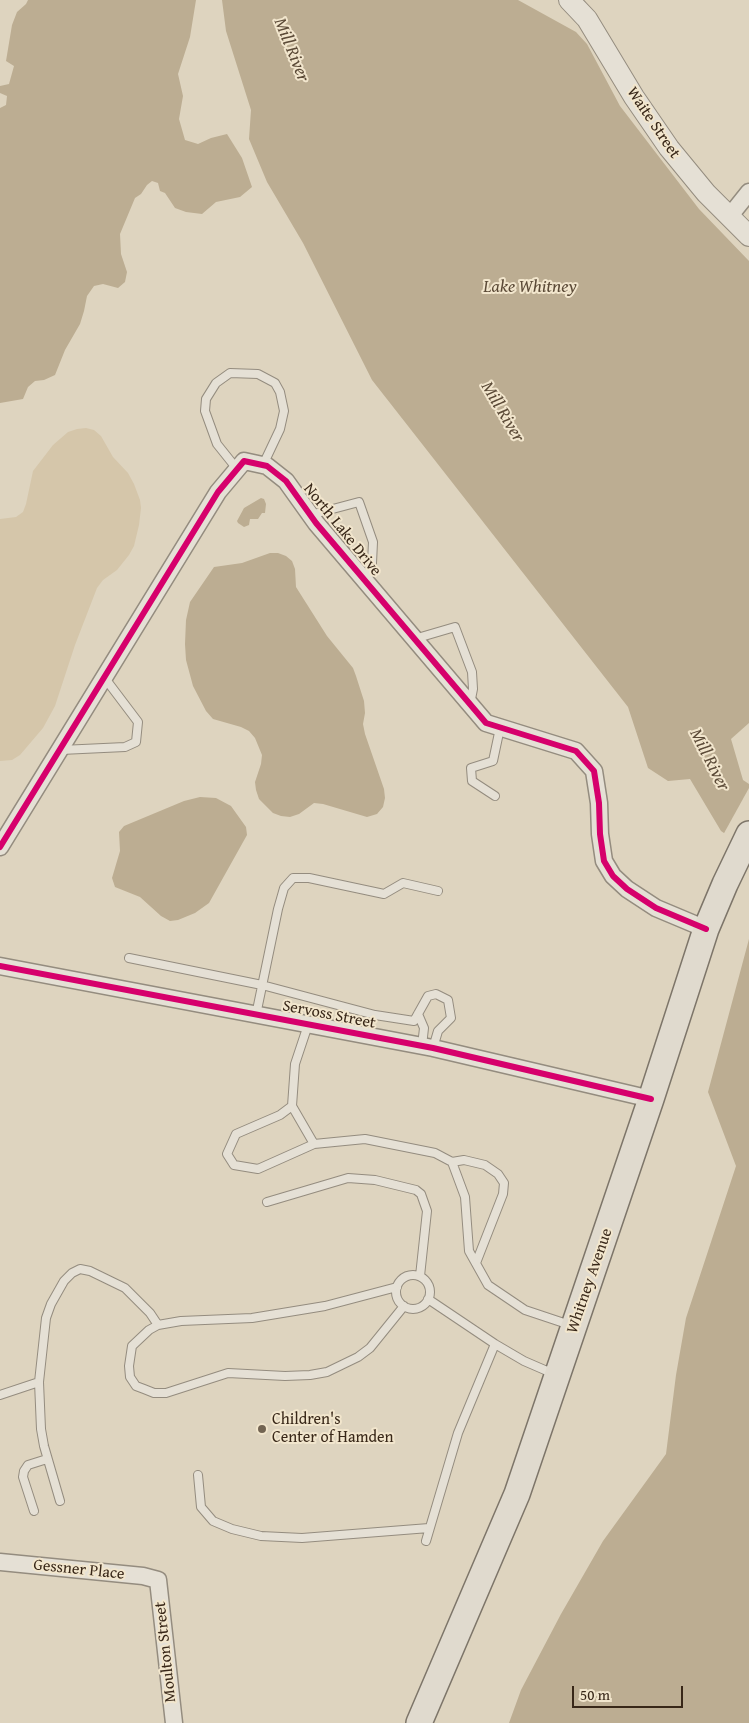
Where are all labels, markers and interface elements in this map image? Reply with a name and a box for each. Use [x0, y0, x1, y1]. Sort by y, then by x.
water label: Mill River [268, 15, 314, 85]
street label: Waite Street [622, 84, 684, 162]
water label: Lake Whitney [483, 276, 577, 298]
water label: Mill River [476, 378, 528, 446]
street label: North Lake Drive [299, 480, 385, 580]
water label: Mill River [684, 725, 734, 795]
street label: Servoss Street [281, 997, 377, 1033]
street label: Whitney Avenue [563, 1226, 617, 1336]
place label: Children's Center of Hamden [272, 1410, 394, 1448]
marker: Children's Center of Hamden [256, 1423, 268, 1435]
street label: Gessner Place [32, 1556, 126, 1584]
street label: Moulton Street [151, 1601, 181, 1703]
scale bar [574, 1676, 685, 1708]
text: 50 m [580, 1684, 610, 1705]

